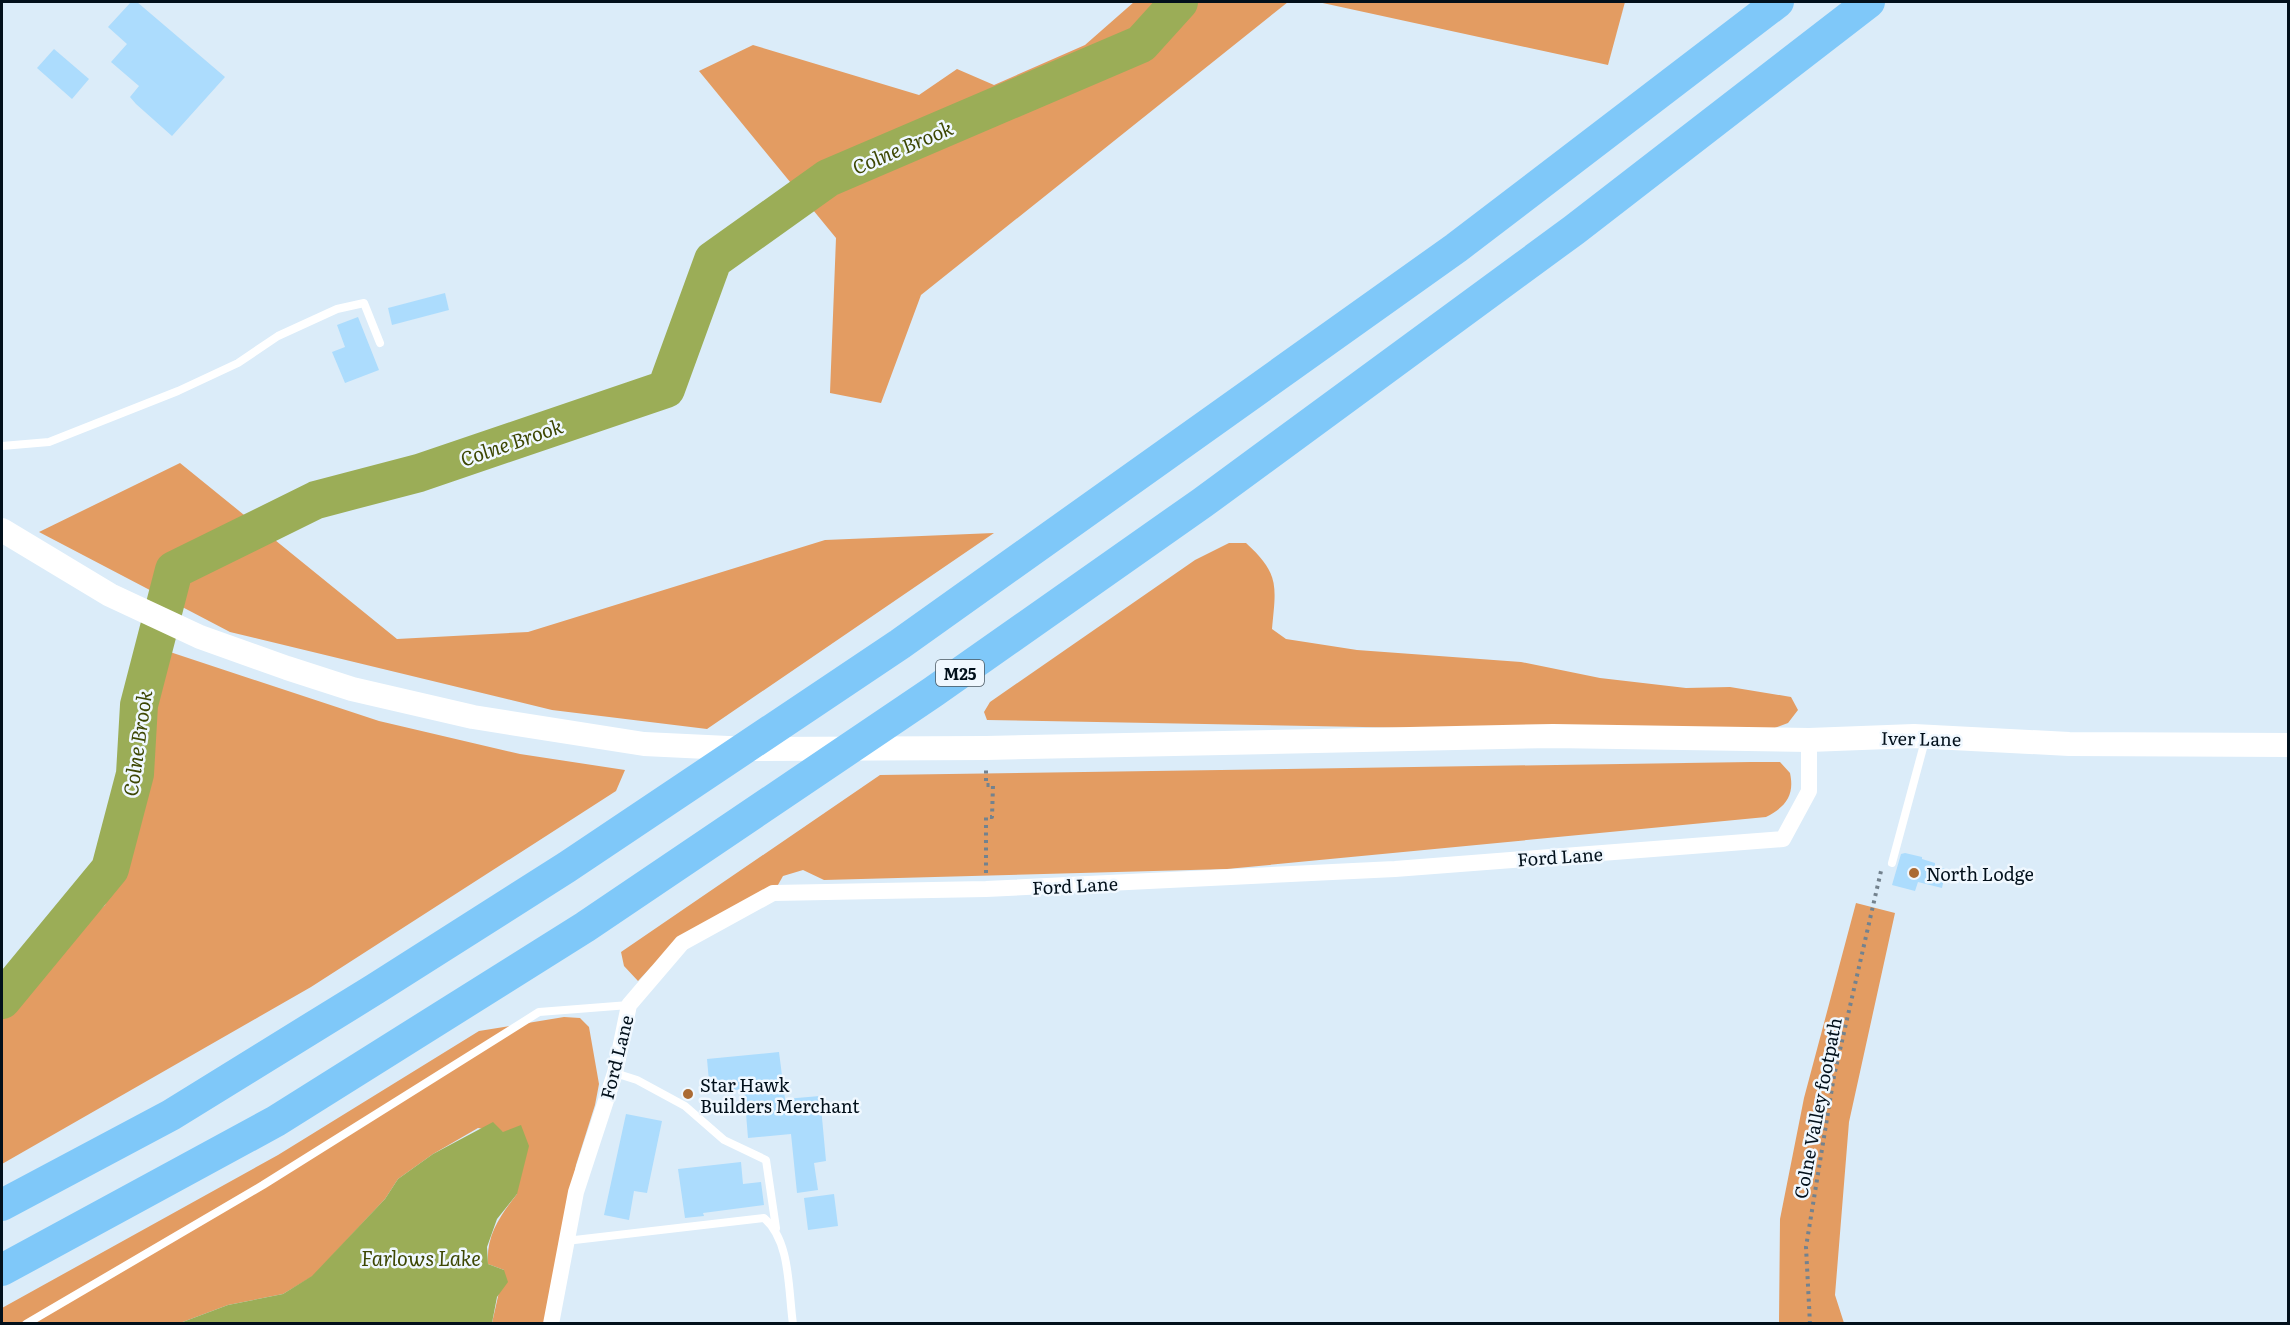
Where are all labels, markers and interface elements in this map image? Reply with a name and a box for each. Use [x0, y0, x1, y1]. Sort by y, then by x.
water label: Colne Brook [847, 111, 957, 181]
water label: Colne Brook [456, 409, 566, 473]
road number: M25 [936, 660, 984, 686]
water label: Colne Brook [114, 688, 158, 798]
street label: Iver Lane [1881, 724, 1961, 752]
street label: Ford Lane [1516, 840, 1604, 872]
place label: North Lodge [1926, 860, 2034, 887]
marker: North Lodge [1907, 866, 1921, 880]
street label: Ford Lane [1031, 869, 1119, 901]
street label: Ford Lane [593, 1012, 639, 1102]
street label: Colne Valley footpath [1786, 1015, 1848, 1201]
place label: Star Hawk Builders Merchant [700, 1071, 860, 1119]
marker: Star Hawk Builders Merchant [681, 1087, 695, 1101]
water label: Farlows Lake [361, 1242, 481, 1272]

